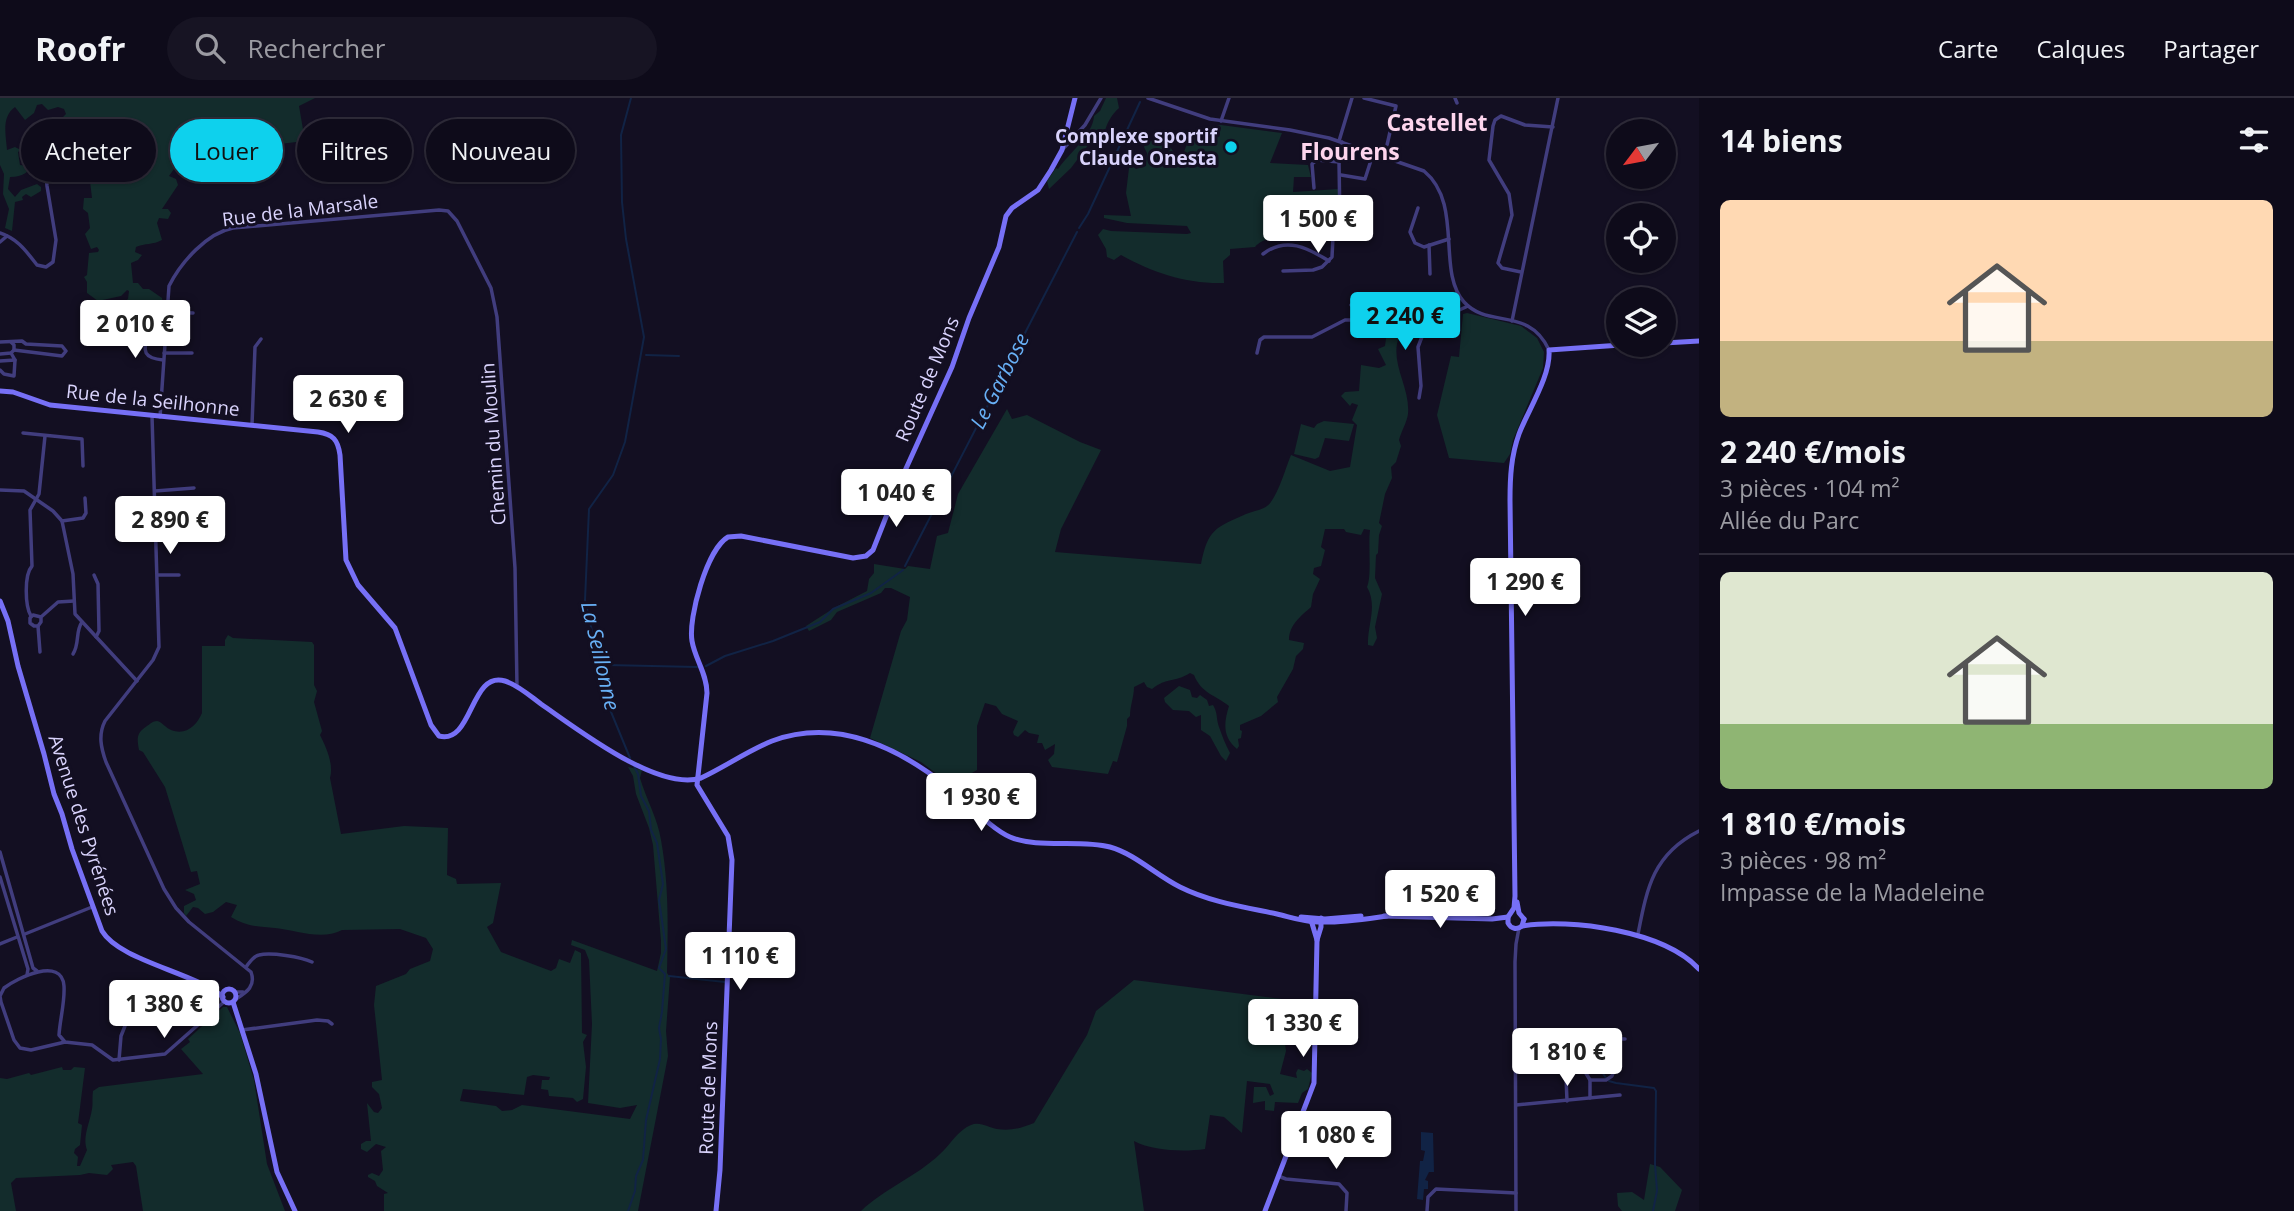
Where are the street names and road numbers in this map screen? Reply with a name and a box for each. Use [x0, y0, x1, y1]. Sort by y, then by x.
street label: Rue de la Marsale [221, 188, 379, 232]
street label: Route de Mons [889, 312, 965, 446]
street label: Chemin du Moulin [474, 362, 512, 526]
street label: Rue de la Seilhonne [65, 378, 241, 422]
street label: Avenue des Pyrénées [42, 731, 126, 919]
street label: Route de Mons [693, 1021, 723, 1155]

